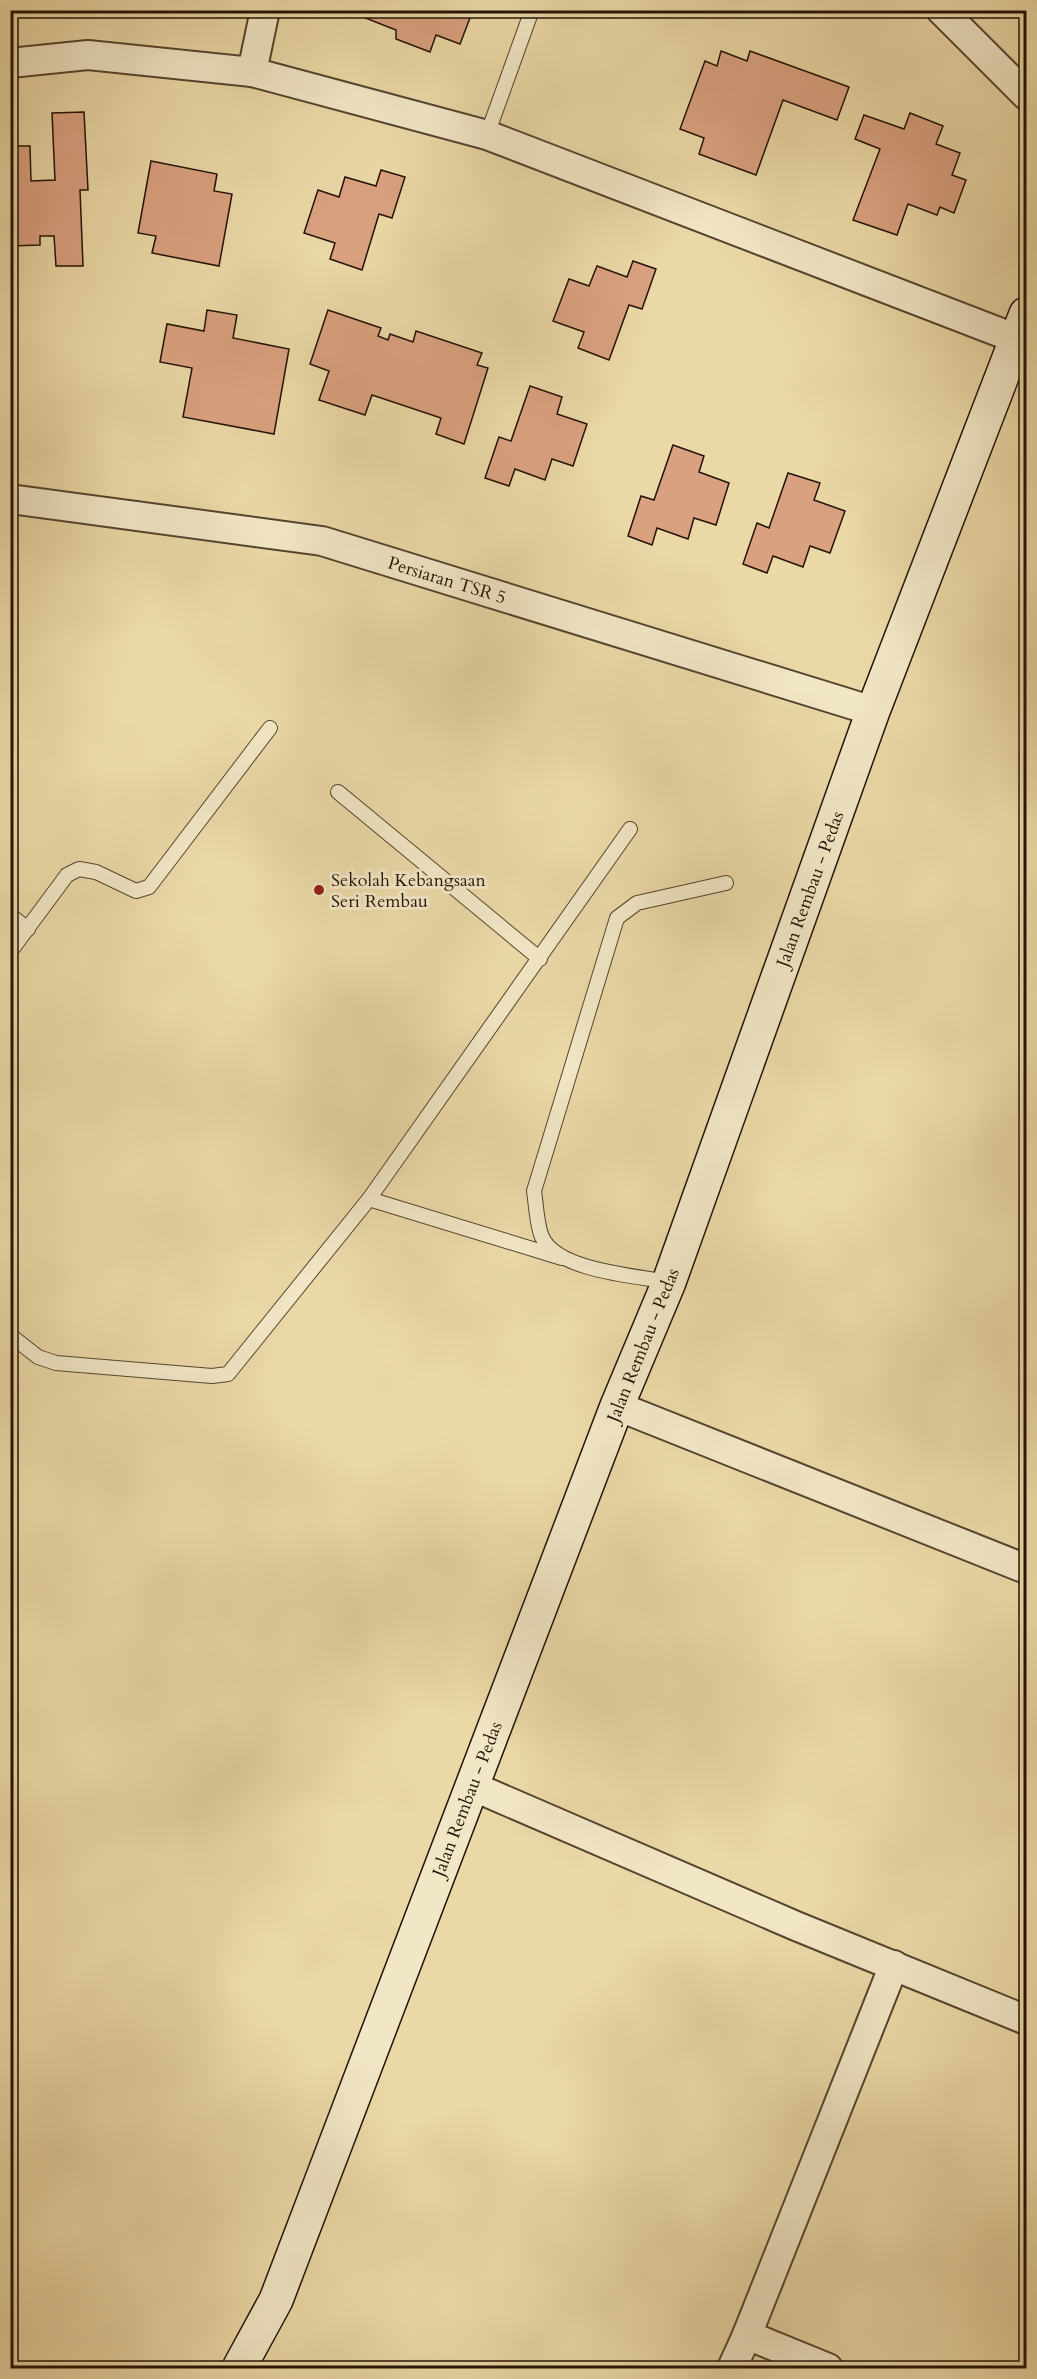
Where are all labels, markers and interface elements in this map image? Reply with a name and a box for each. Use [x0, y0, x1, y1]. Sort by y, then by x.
street label: Persiaran TSR 5 [385, 551, 509, 610]
street label: Jalan Rembau - Pedas [770, 808, 850, 973]
place label: Sekolah Kebangsaan Seri Rembau [331, 868, 487, 914]
marker: Sekolah Kebangsaan Seri Rembau [312, 883, 326, 897]
street label: Jalan Rembau - Pedas [600, 1264, 686, 1429]
street label: Jalan Rembau - Pedas [425, 1718, 509, 1883]

